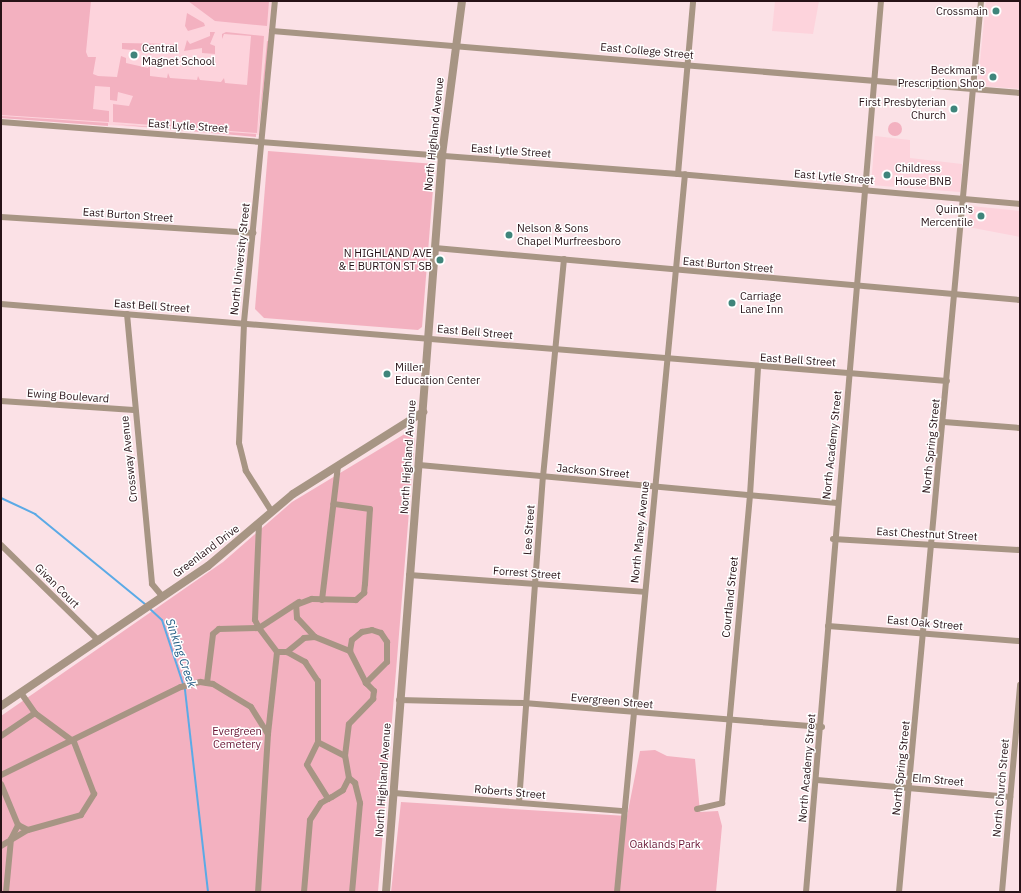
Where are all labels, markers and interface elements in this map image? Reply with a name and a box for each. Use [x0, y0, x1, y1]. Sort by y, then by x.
place label: Crossmain [936, 4, 988, 18]
marker: Crossmain [991, 6, 1001, 16]
street label: East College Street [600, 40, 694, 62]
place label: Central Magnet School [142, 42, 215, 68]
marker: Central Magnet School [129, 50, 139, 60]
place label: Beckman's Prescription Shop [898, 64, 985, 90]
marker: Beckman's Prescription Shop [988, 72, 998, 82]
street label: North Highland Avenue [421, 77, 447, 191]
place label: First Presbyterian Church [859, 96, 946, 122]
marker: First Presbyterian Church [949, 104, 959, 114]
street label: East Lytle Street [148, 117, 228, 135]
street label: East Lytle Street [471, 142, 551, 160]
place label: Childress House BNB [895, 162, 951, 188]
street label: East Lytle Street [793, 167, 875, 187]
marker: Childress House BNB [882, 170, 892, 180]
street label: North University Street [228, 202, 252, 316]
place label: Quinn's Mercentile [921, 203, 973, 229]
street label: East Burton Street [82, 205, 174, 225]
marker: Quinn's Mercentile [976, 211, 986, 221]
place label: Nelson & Sons Chapel Murfreesboro [517, 222, 621, 248]
marker: Nelson & Sons Chapel Murfreesboro [504, 230, 514, 240]
place label: N HIGHLAND AVE & E BURTON ST SB [338, 247, 432, 273]
street label: East Burton Street [682, 254, 774, 276]
marker: N HIGHLAND AVE & E BURTON ST SB [435, 255, 445, 265]
place label: Carriage Lane Inn [740, 290, 783, 316]
street label: East Bell Street [114, 297, 190, 315]
marker: Carriage Lane Inn [727, 298, 737, 308]
street label: East Bell Street [437, 322, 513, 342]
street label: East Bell Street [760, 351, 836, 369]
place label: Miller Education Center [395, 361, 480, 387]
marker: Miller Education Center [382, 369, 392, 379]
street label: Ewing Boulevard [26, 387, 110, 405]
street label: North Academy Street [820, 390, 844, 500]
street label: North Spring Street [919, 398, 943, 494]
street label: North Highland Avenue [397, 400, 419, 514]
street label: Crossway Avenue [118, 415, 140, 503]
street label: Jackson Street [556, 461, 630, 481]
street label: North Maney Avenue [628, 480, 652, 584]
street label: Lee Street [521, 504, 537, 556]
street label: Greenland Drive [170, 522, 242, 580]
street label: East Chestnut Street [876, 525, 978, 543]
street label: Courtland Street [719, 556, 741, 638]
street label: Givan Court [32, 561, 82, 611]
street label: Forrest Street [493, 564, 561, 582]
street label: East Oak Street [886, 613, 964, 633]
water label: Sinking Creek [162, 617, 200, 689]
street label: Evergreen Street [570, 691, 654, 711]
street label: North Academy Street [796, 713, 818, 823]
street label: North Spring Street [889, 720, 913, 816]
street label: North Highland Avenue [372, 723, 394, 837]
park label: Evergreen Cemetery [212, 725, 262, 751]
street label: North Church Street [990, 738, 1012, 838]
street label: Elm Street [912, 771, 964, 789]
street label: Roberts Street [474, 782, 546, 802]
park label: Oaklands Park [629, 837, 701, 851]

